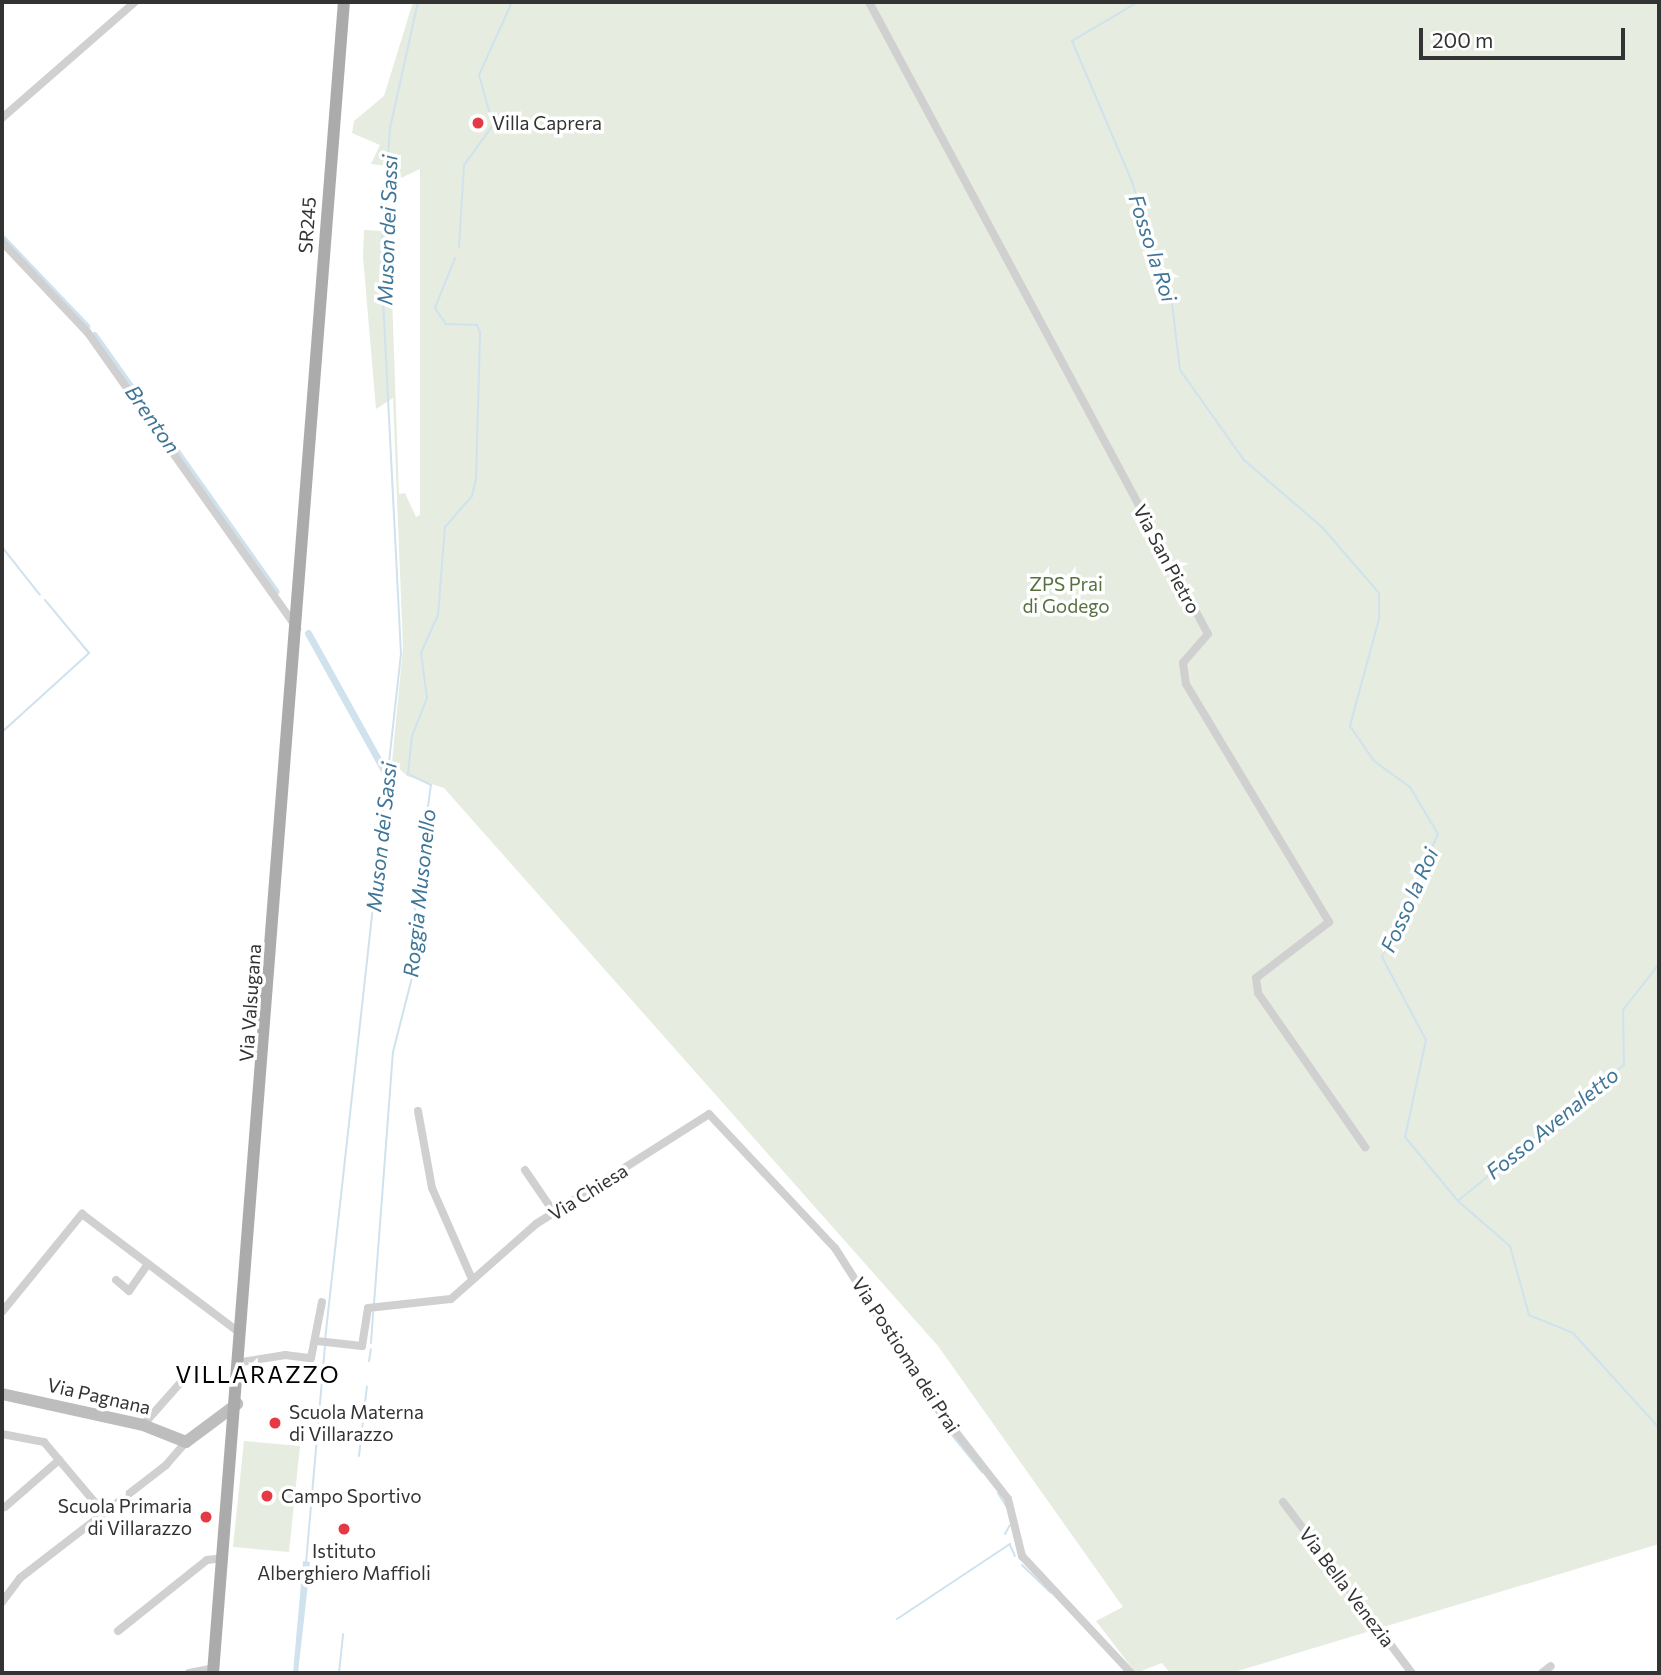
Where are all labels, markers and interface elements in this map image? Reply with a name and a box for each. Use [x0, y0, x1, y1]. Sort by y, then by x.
scale bar [1423, 14, 1630, 58]
text: 200 m [1432, 27, 1493, 52]
place label: Villa Caprera [492, 112, 602, 134]
marker: Villa Caprera [470, 115, 486, 131]
water label: Muson dei Sassi [372, 154, 402, 306]
water label: Fosso la Roi [1124, 191, 1182, 305]
street label: SR245 [294, 196, 320, 254]
water label: Brenton [120, 380, 186, 458]
street label: Via San Pietro [1129, 501, 1205, 617]
park label: ZPS Prai di Godego [1022, 573, 1110, 617]
water label: Muson dei Sassi [361, 761, 401, 913]
water label: Roggia Musonello [398, 808, 440, 978]
water label: Fosso la Roi [1375, 844, 1443, 956]
street label: Via Valsugana [234, 943, 266, 1063]
water label: Fosso Avenaletto [1481, 1062, 1623, 1184]
street label: Via Chiesa [544, 1159, 632, 1225]
street label: Via Postioma dei Prai [847, 1273, 965, 1437]
district label: VILLARAZZO [177, 1360, 339, 1388]
street label: Via Pagnana [45, 1373, 153, 1419]
place label: Scuola Materna di Villarazzo [289, 1401, 424, 1445]
marker: Scuola Materna di Villarazzo [267, 1415, 283, 1431]
place label: Campo Sportivo [281, 1485, 422, 1507]
marker: Campo Sportivo [259, 1488, 275, 1504]
place label: Scuola Primaria di Villarazzo [58, 1495, 192, 1539]
marker: Scuola Primaria di Villarazzo [198, 1509, 214, 1525]
marker: Istituto Alberghiero Maffioli [336, 1521, 352, 1537]
street label: Via Bella Venezia [1295, 1523, 1399, 1651]
place label: Istituto Alberghiero Maffioli [257, 1540, 431, 1584]

